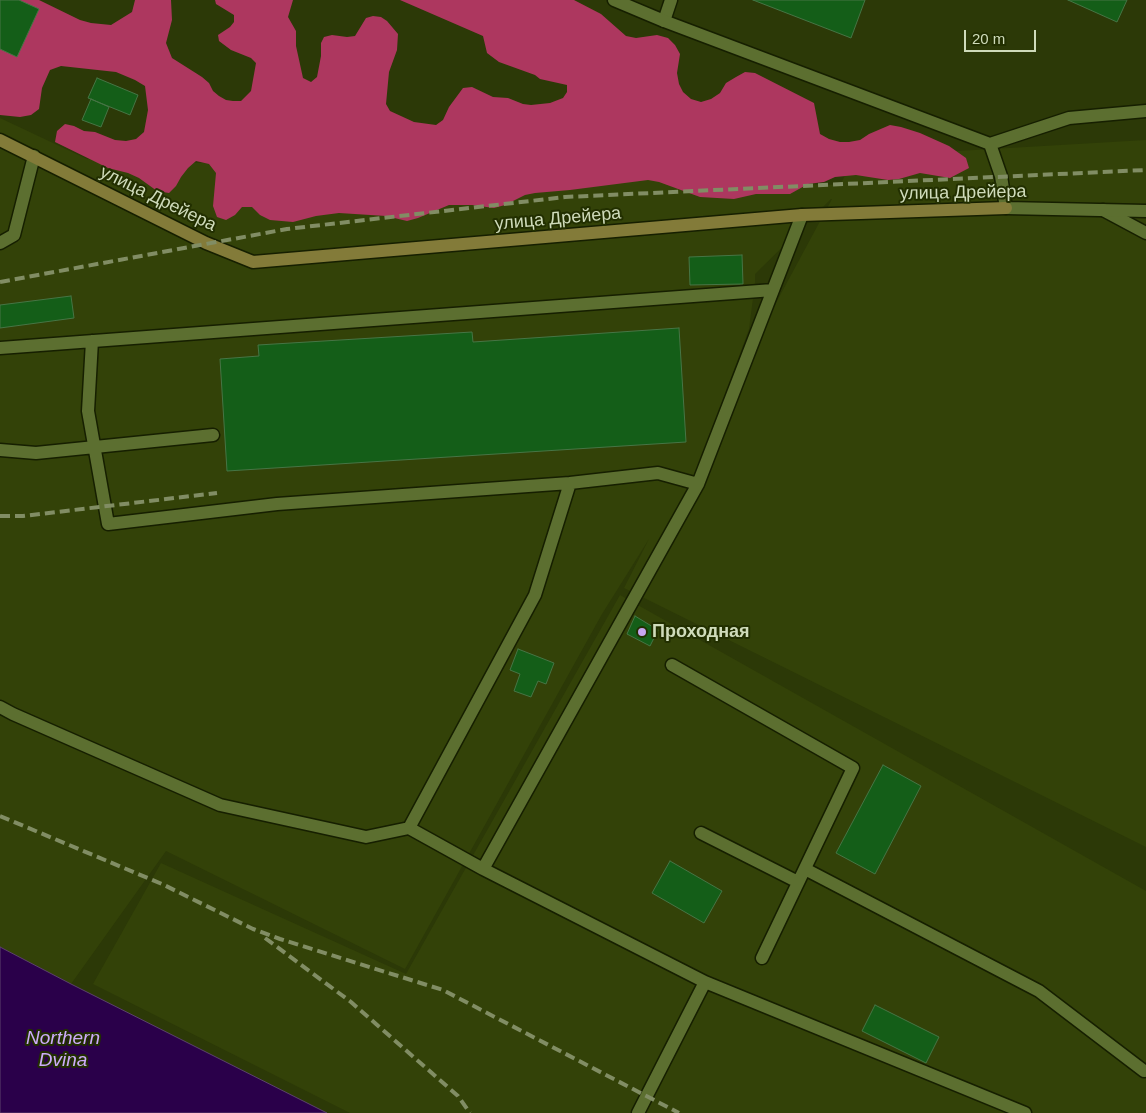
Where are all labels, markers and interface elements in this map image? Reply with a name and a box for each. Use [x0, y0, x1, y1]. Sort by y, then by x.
scale bar [966, 20, 1038, 52]
text: 20 m [972, 30, 1005, 47]
street label: улица Дрейера [96, 162, 220, 236]
street label: улица Дрейера [899, 181, 1027, 205]
street label: улица Дрейера [494, 203, 622, 235]
place label: Проходная [652, 621, 750, 643]
marker: Проходная [636, 626, 648, 638]
water label: Northern Dvina [26, 1028, 100, 1072]

